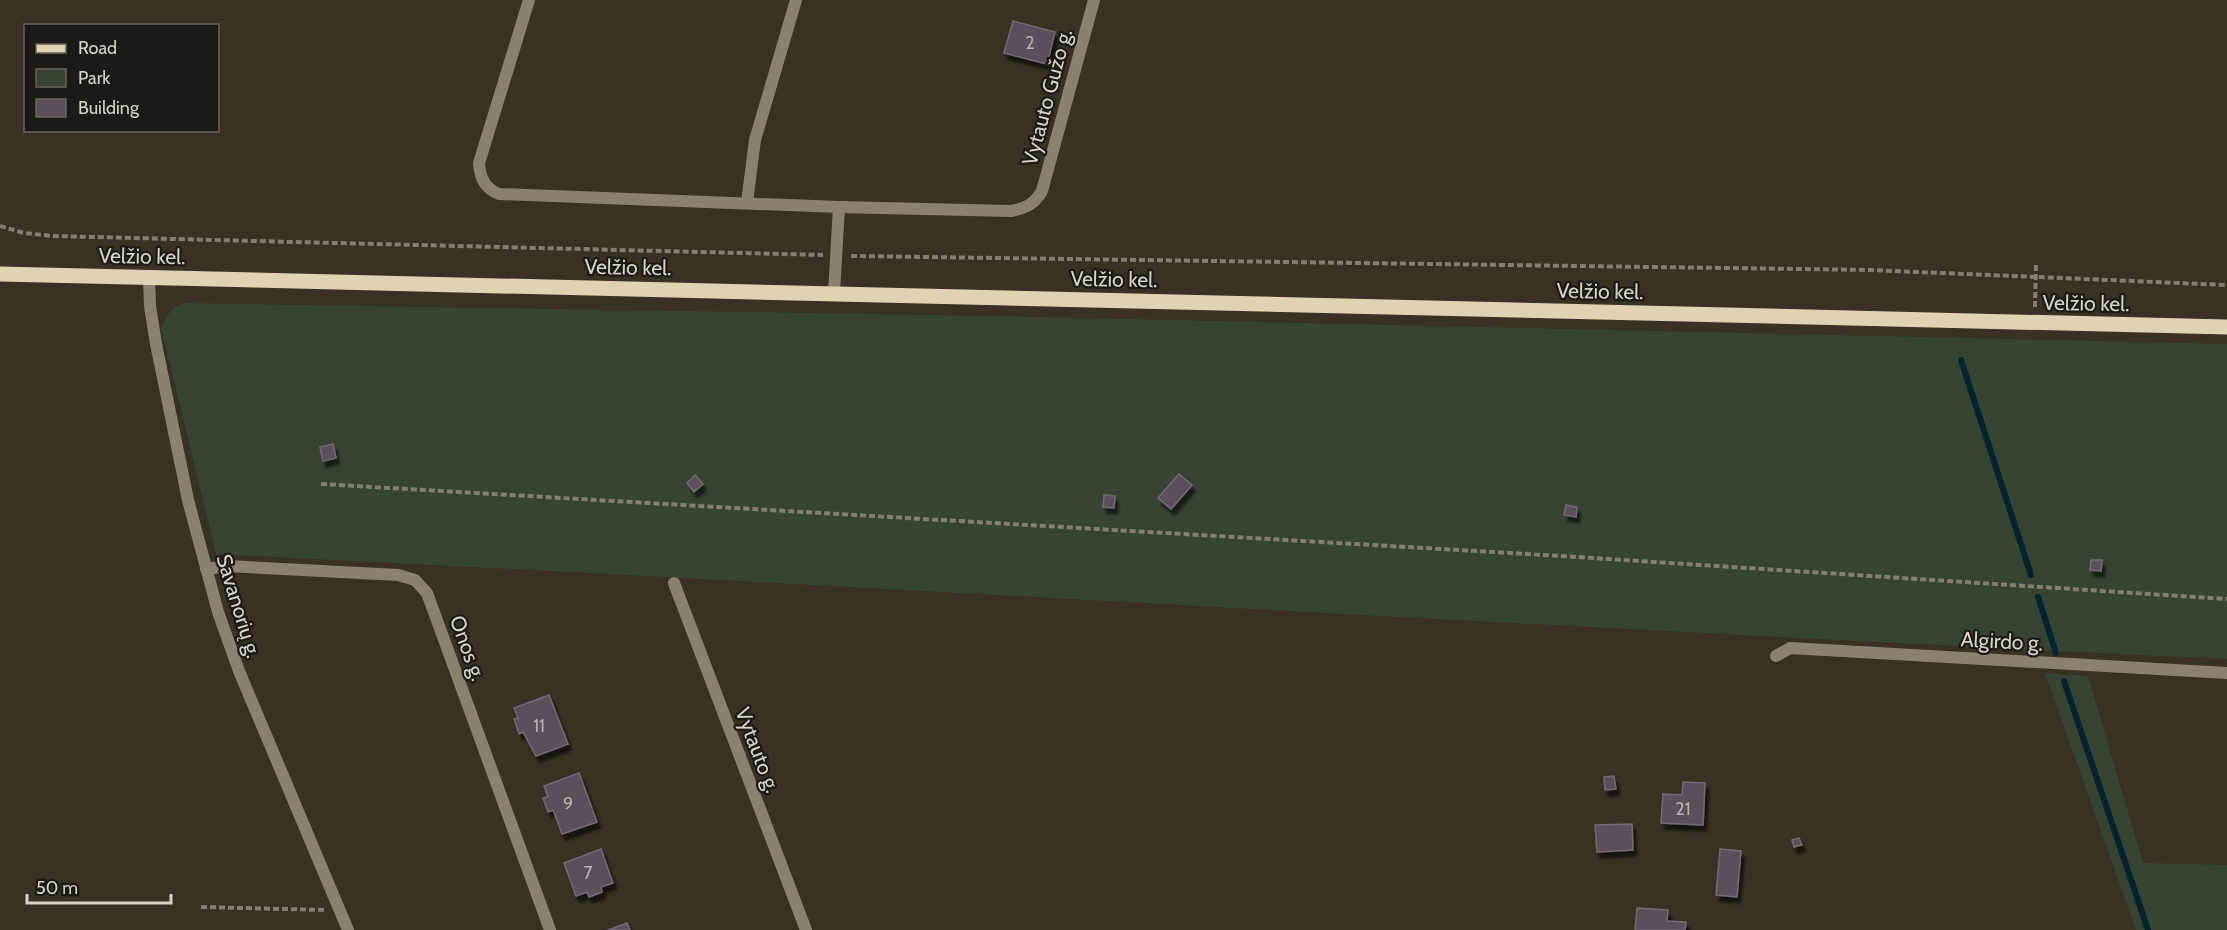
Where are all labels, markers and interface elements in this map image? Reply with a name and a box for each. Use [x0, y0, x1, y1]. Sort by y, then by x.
legend [24, 24, 219, 132]
street label: Vytauto Gužo g. [1017, 26, 1077, 168]
house number: 2 [1025, 32, 1035, 54]
text: Road [78, 37, 117, 59]
text: Park [78, 67, 111, 89]
text: Building [78, 97, 140, 119]
street label: Velžio kel. [98, 243, 186, 269]
street label: Velžio kel. [584, 254, 672, 280]
street label: Velžio kel. [1070, 266, 1158, 292]
street label: Velžio kel. [1556, 278, 1644, 304]
street label: Velžio kel. [2042, 290, 2130, 316]
street label: Savanorių g. [211, 551, 267, 661]
street label: Onos g. [445, 612, 491, 684]
street label: Algirdo g. [1960, 626, 2044, 656]
street label: Vytauto g. [730, 704, 786, 796]
house number: 11 [533, 715, 545, 737]
house number: 9 [563, 793, 573, 815]
house number: 21 [1675, 798, 1691, 820]
house number: 7 [583, 862, 593, 884]
scale bar [27, 867, 171, 905]
text: 50 m [36, 877, 78, 899]

